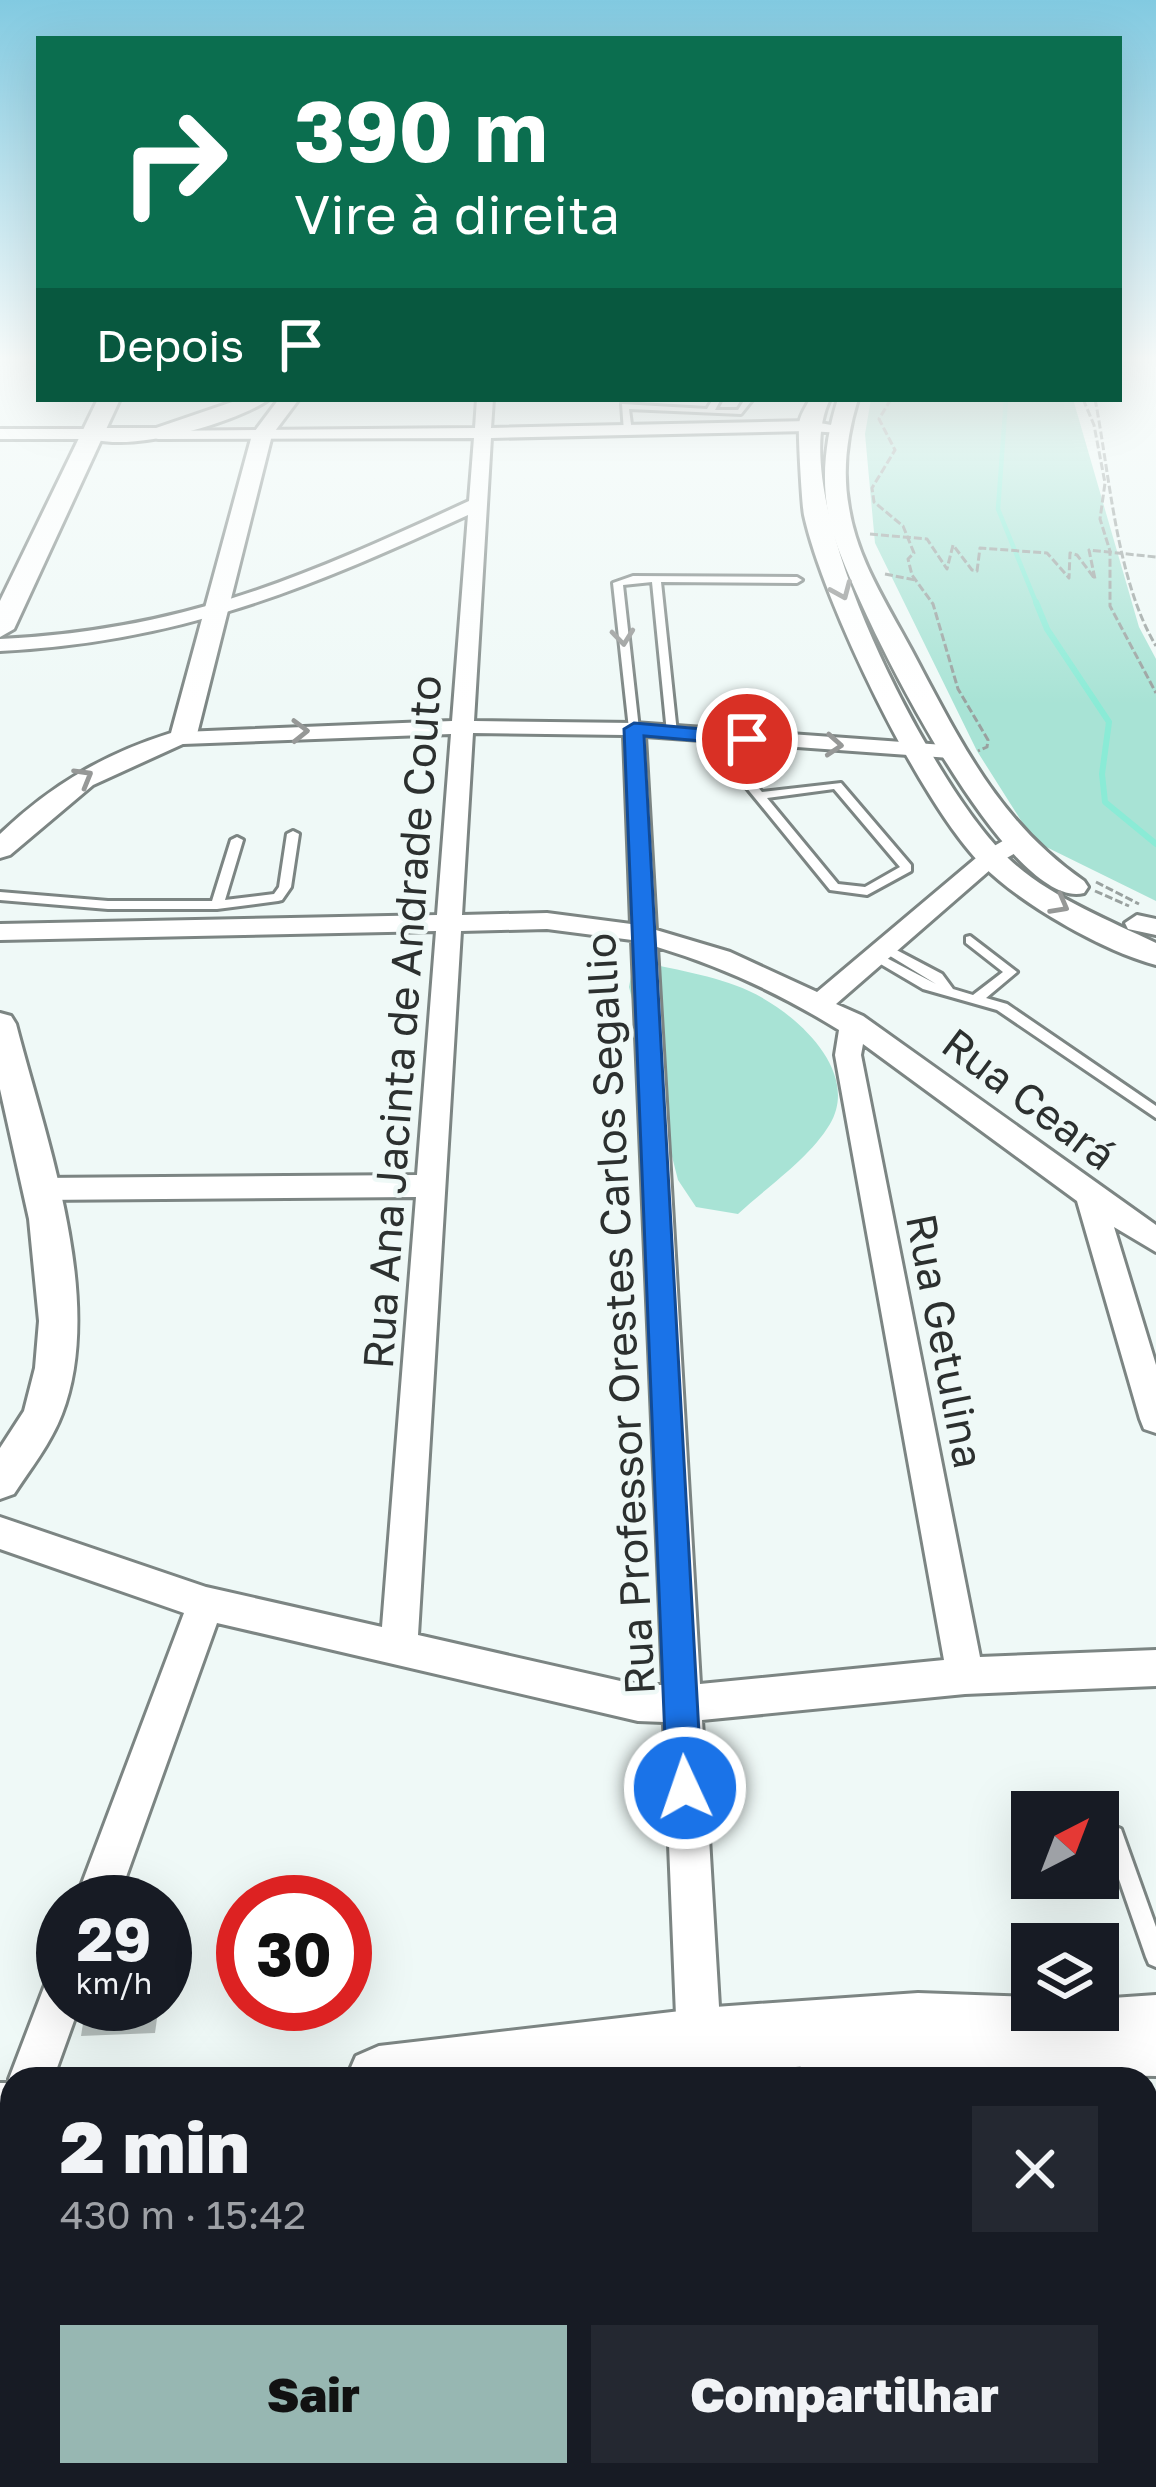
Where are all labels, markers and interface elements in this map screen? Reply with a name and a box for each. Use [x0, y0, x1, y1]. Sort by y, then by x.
text: 390 m [294, 80, 548, 180]
icon: right [96, 84, 252, 240]
text: Vire à direita [294, 181, 620, 246]
icon: arrive [268, 312, 334, 378]
text: Depois [96, 318, 244, 372]
one-way arrow [828, 579, 852, 601]
one-way arrow [610, 628, 635, 647]
street label: Rua Ana Jacinta de Andrade Couto [352, 673, 450, 1370]
pin [696, 688, 798, 790]
icon: arrive [714, 706, 780, 772]
one-way arrow [291, 718, 310, 744]
one-way arrow [825, 732, 844, 758]
one-way arrow [71, 768, 93, 791]
one-way arrow [1047, 890, 1069, 913]
street label: Rua Professor Orestes Carlos Segallio [574, 932, 664, 1696]
street label: Rua Ceará [933, 1017, 1126, 1179]
street label: Rua Getulina [897, 1210, 995, 1472]
position arrow [622, 1725, 748, 1851]
north arrow [1011, 1791, 1119, 1899]
map controls [1011, 1791, 1119, 2031]
speed limit sign: 30 [216, 1875, 372, 2031]
text: 29 [77, 1902, 151, 1974]
button: layers [1011, 1923, 1119, 2031]
text: km/h [76, 1965, 152, 2001]
text: 2 min [60, 2102, 250, 2189]
button: close [972, 2106, 1098, 2232]
text: 430 m · 15:42 [60, 2191, 306, 2238]
button: Sair [60, 2325, 567, 2463]
button: Compartilhar [591, 2325, 1098, 2463]

